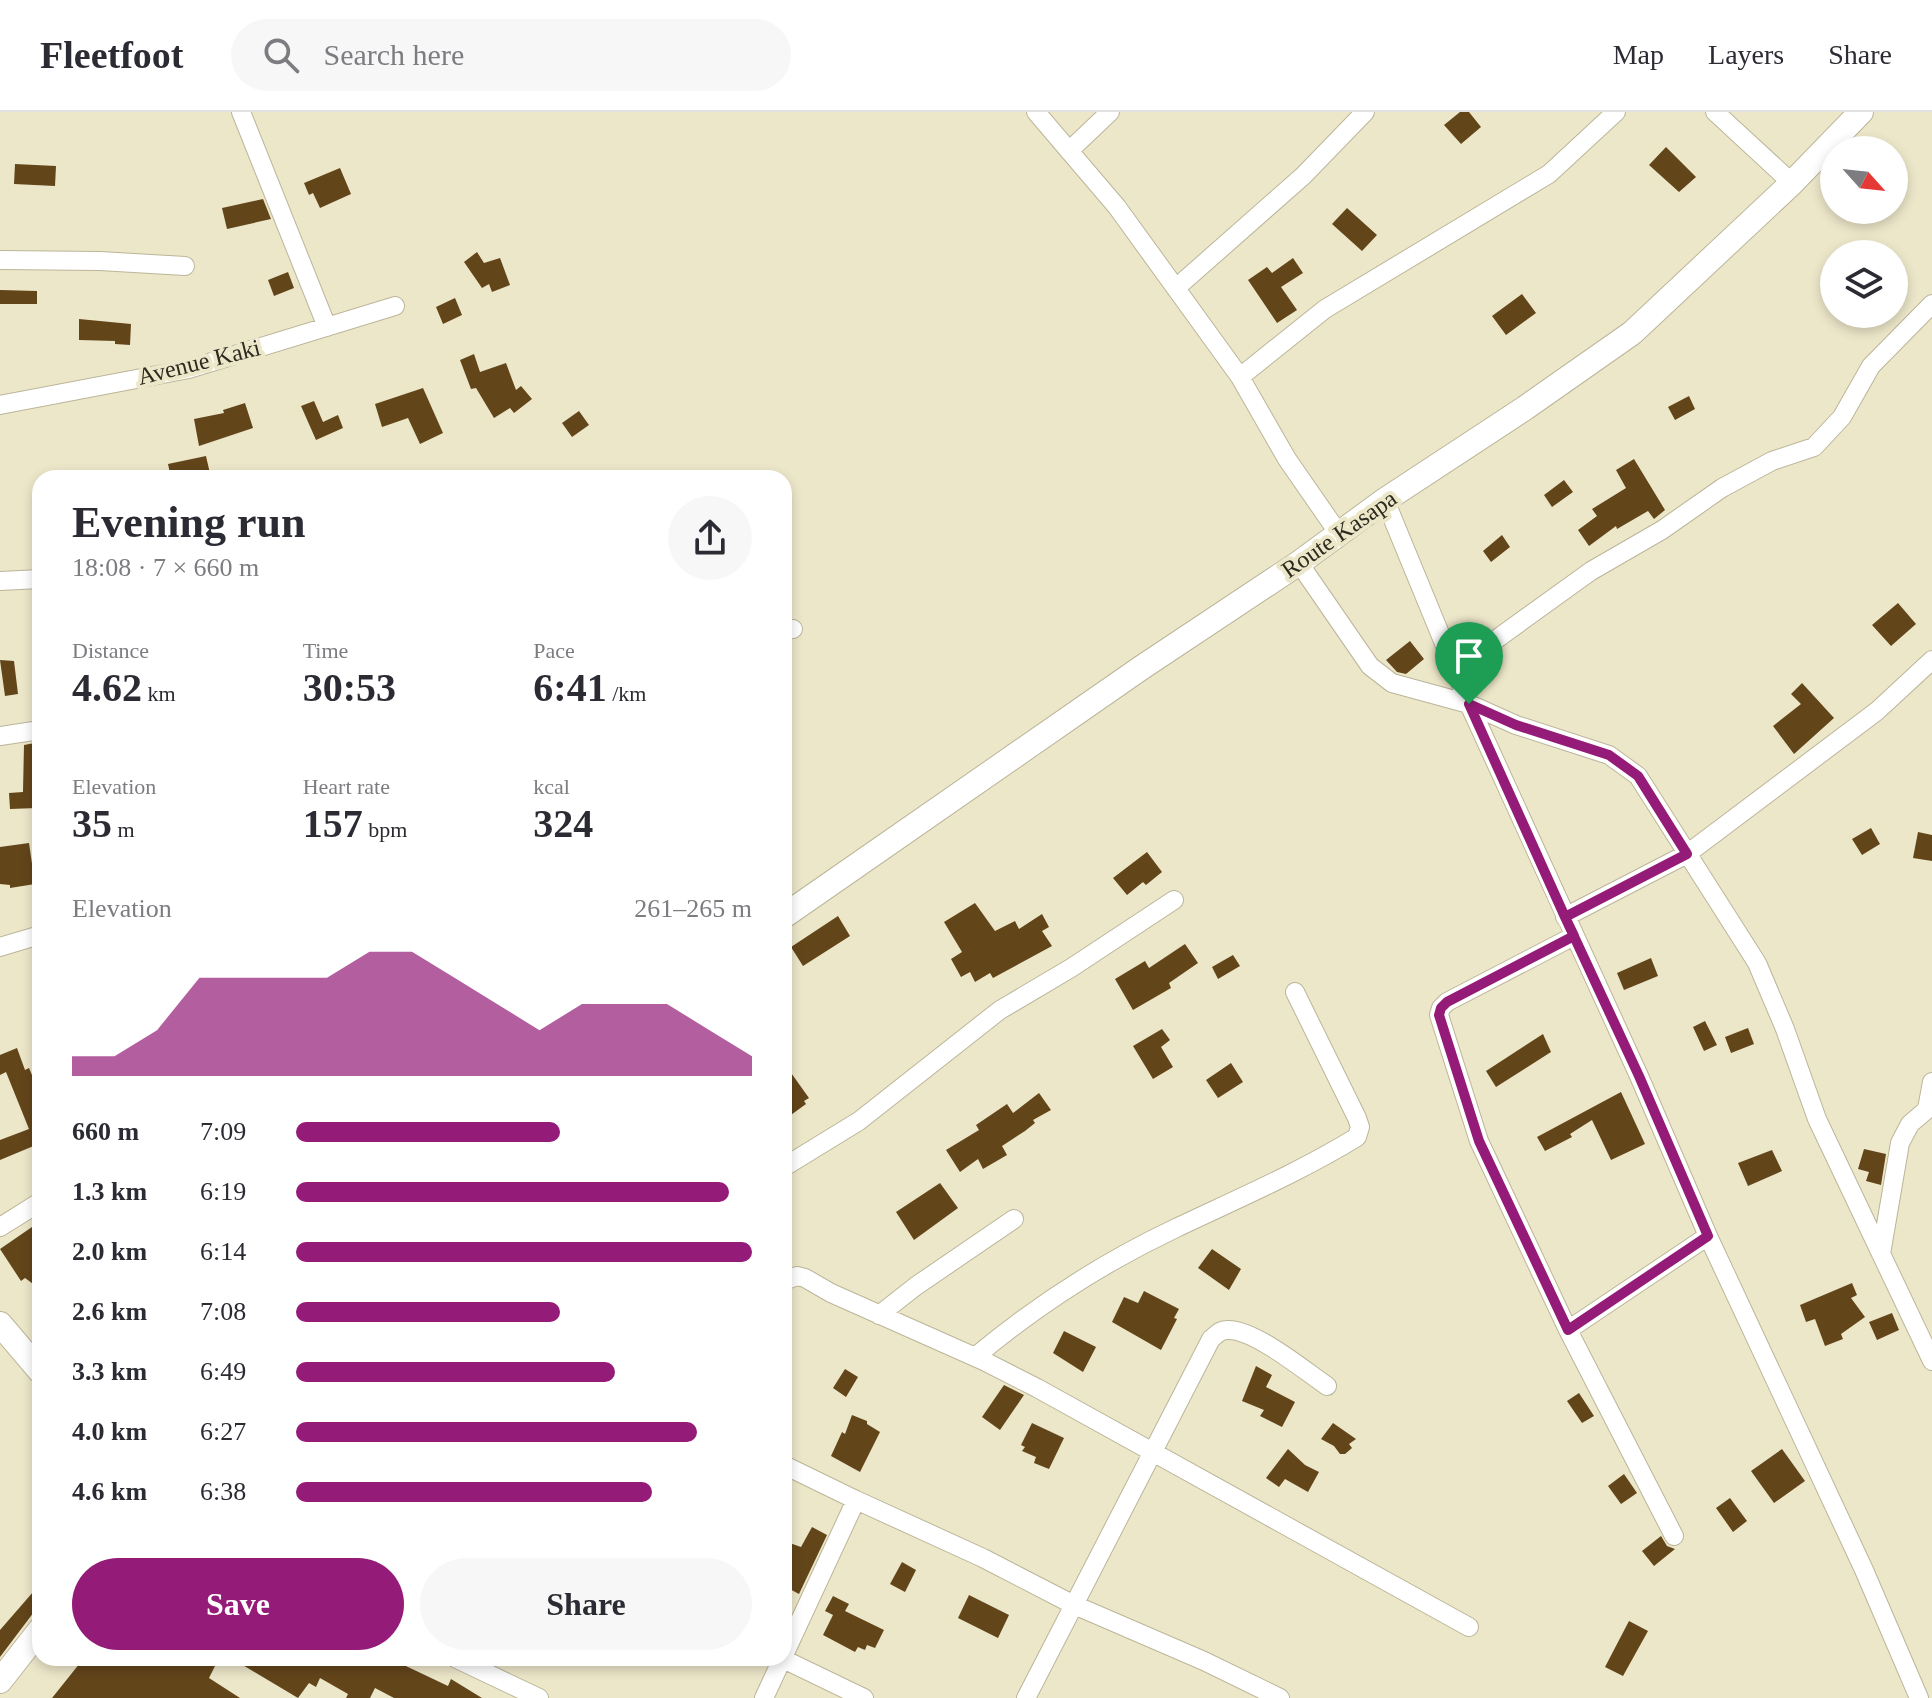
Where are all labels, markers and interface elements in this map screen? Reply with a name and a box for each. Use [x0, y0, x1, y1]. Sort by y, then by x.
search box [231, 19, 791, 91]
icon: search [259, 33, 303, 77]
text: Fleetfoot [40, 34, 183, 76]
text: Search here [323, 38, 464, 71]
text: Map [1613, 39, 1664, 70]
text: Layers [1708, 39, 1784, 70]
text: Share [1828, 39, 1892, 70]
north arrow [1820, 136, 1908, 224]
map controls [1820, 136, 1908, 328]
button: layers [1820, 240, 1908, 328]
street label: Avenue Kaki [135, 334, 263, 390]
street label: Route Kasapa [1277, 485, 1402, 583]
button: share [668, 496, 752, 580]
text: Evening run [72, 498, 306, 547]
text: 18:08 · 7 × 660 m [72, 553, 259, 582]
pin [1435, 622, 1503, 704]
icon: arrive [1447, 634, 1491, 678]
text: Distance [72, 638, 149, 663]
text: Time [303, 638, 348, 663]
text: Pace [533, 638, 575, 663]
text: 4.62 [72, 665, 142, 710]
text: 30:53 [303, 665, 396, 710]
text: 6:41 [533, 665, 607, 710]
text: km [142, 681, 176, 706]
text: /km [607, 681, 646, 706]
text: Elevation [72, 774, 156, 799]
text: Heart rate [303, 774, 390, 799]
text: kcal [533, 774, 570, 799]
text: 35 [72, 801, 112, 846]
text: 157 [303, 801, 363, 846]
text: 324 [533, 801, 593, 846]
text: m [112, 817, 135, 842]
text: bpm [363, 817, 407, 842]
text: Elevation [72, 894, 172, 923]
text: 261–265 m [634, 894, 752, 923]
text: 660 m [72, 1117, 139, 1146]
text: 7:09 [200, 1117, 246, 1146]
text: 1.3 km [72, 1177, 147, 1206]
text: 6:19 [200, 1177, 246, 1206]
text: 2.0 km [72, 1237, 147, 1266]
text: 6:14 [200, 1237, 246, 1266]
text: 2.6 km [72, 1297, 147, 1326]
text: 7:08 [200, 1297, 246, 1326]
text: 3.3 km [72, 1357, 147, 1386]
text: 6:49 [200, 1357, 246, 1386]
text: 4.0 km [72, 1417, 147, 1446]
text: 6:27 [200, 1417, 246, 1446]
text: 4.6 km [72, 1477, 147, 1506]
text: 6:38 [200, 1477, 246, 1506]
button: Save [72, 1558, 404, 1650]
button: Share [420, 1558, 752, 1650]

